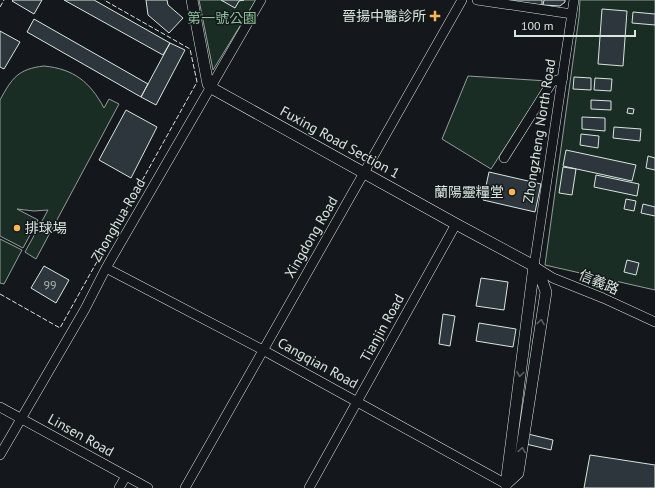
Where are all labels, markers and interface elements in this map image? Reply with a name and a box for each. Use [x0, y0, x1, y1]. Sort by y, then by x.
place label: 晉揚中醫診所 [342, 7, 426, 25]
park label: 第一號公園 [187, 9, 257, 27]
marker: 晉揚中醫診所 [429, 10, 441, 22]
scale bar [515, 12, 635, 38]
text: 100 m [521, 18, 554, 33]
street label: Zhongzheng North Road [519, 58, 559, 204]
street label: Fuxing Road Section 1 [277, 102, 403, 182]
street label: Zhonghua Road [87, 175, 149, 265]
place label: 蘭陽靈糧堂 [434, 183, 504, 201]
marker: 蘭陽靈糧堂 [507, 187, 517, 197]
street label: Xingdong Road [280, 193, 342, 281]
place label: 排球場 [25, 219, 67, 237]
marker: 排球場 [12, 223, 22, 233]
street label: 信義路 [576, 266, 622, 298]
house number: 99 [43, 277, 57, 292]
street label: Tianjin Road [356, 291, 408, 365]
one-way arrow [536, 319, 545, 325]
street label: Cangqian Road [275, 334, 361, 392]
one-way arrow [516, 371, 525, 377]
street label: Linsen Road [45, 410, 117, 460]
one-way arrow [517, 447, 526, 453]

